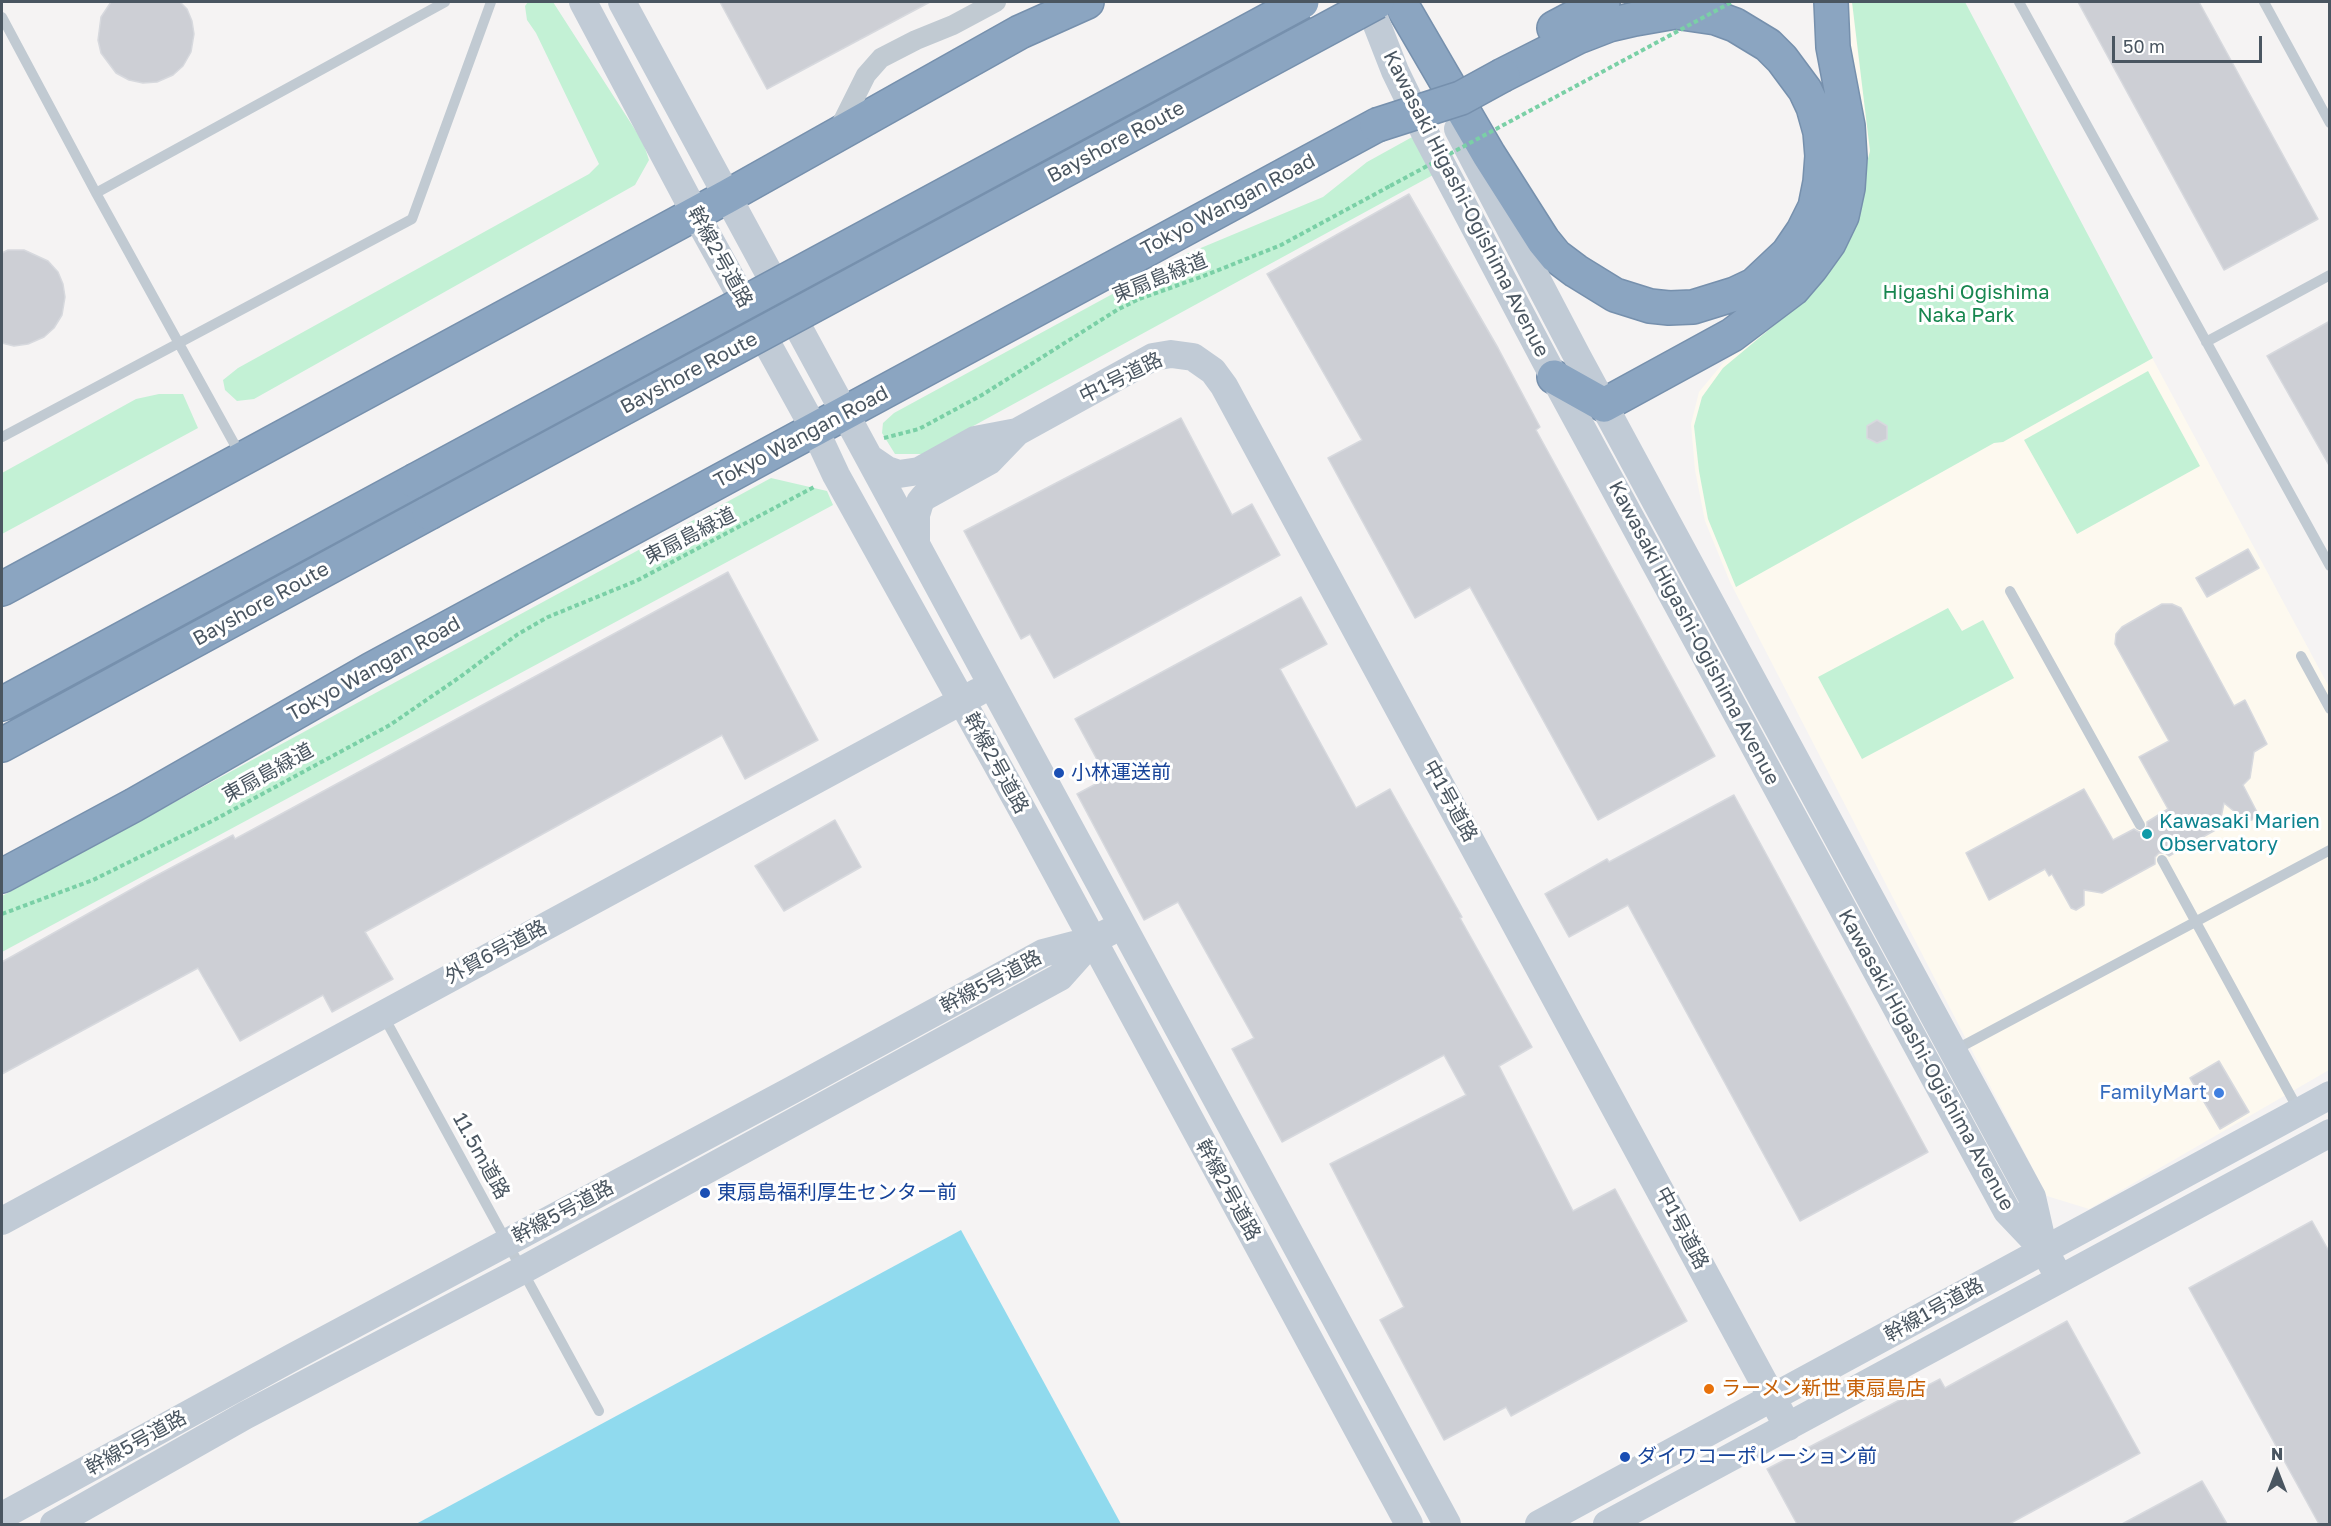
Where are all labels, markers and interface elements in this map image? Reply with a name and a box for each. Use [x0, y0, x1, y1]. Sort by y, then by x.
scale bar [2115, 24, 2265, 62]
text: 50 m [2123, 35, 2165, 57]
street label: Kawasaki Higashi-Ogishima Avenue [1378, 47, 1554, 361]
street label: Bayshore Route [1043, 96, 1189, 188]
street label: Tokyo Wangan Road [1137, 149, 1319, 261]
street label: 幹線2号道路 [682, 202, 758, 312]
street label: 東扇島緑道 [1109, 248, 1211, 308]
park label: Higashi Ogishima Naka Park [1882, 281, 2050, 328]
street label: Bayshore Route [616, 327, 762, 419]
street label: 中1号道路 [1075, 348, 1167, 408]
street label: Tokyo Wangan Road [710, 381, 892, 493]
street label: Kawasaki Higashi-Ogishima Avenue [1603, 477, 1785, 789]
street label: 東扇島緑道 [640, 503, 740, 569]
street label: Bayshore Route [189, 557, 333, 651]
street label: Tokyo Wangan Road [283, 612, 465, 726]
street label: 幹線2号道路 [958, 708, 1034, 818]
street label: 東扇島緑道 [218, 738, 318, 808]
street label: 中1号道路 [1418, 756, 1482, 846]
place label: 小林運送前 [1071, 761, 1171, 785]
marker: 小林運送前 [1052, 766, 1066, 780]
place label: Kawasaki Marien Observatory [2159, 810, 2320, 857]
marker: Kawasaki Marien Observatory [2140, 827, 2154, 841]
street label: Kawasaki Higashi-Ogishima Avenue [1833, 905, 2019, 1215]
street label: 外貿6号道路 [441, 915, 551, 989]
street label: 幹線5号道路 [936, 945, 1046, 1019]
place label: FamilyMart [2099, 1081, 2207, 1105]
marker: FamilyMart [2212, 1086, 2226, 1100]
street label: 11.5m道路 [448, 1109, 514, 1203]
street label: 幹線2号道路 [1190, 1135, 1266, 1245]
street label: 幹線5号道路 [508, 1175, 618, 1249]
place label: 東扇島福利厚生センター前 [717, 1181, 957, 1205]
street label: 中1号道路 [1650, 1183, 1714, 1273]
marker: 東扇島福利厚生センター前 [698, 1186, 712, 1200]
street label: 幹線1号道路 [1880, 1273, 1988, 1347]
place label: ラーメン新世 東扇島店 [1721, 1377, 1926, 1401]
marker: ラーメン新世 東扇島店 [1702, 1382, 1716, 1396]
street label: 幹線5号道路 [81, 1405, 191, 1481]
north arrow [2247, 1442, 2307, 1502]
text: N [2271, 1444, 2283, 1464]
place label: ダイワコーポレーション前 [1637, 1445, 1877, 1469]
marker: ダイワコーポレーション前 [1618, 1450, 1632, 1464]

